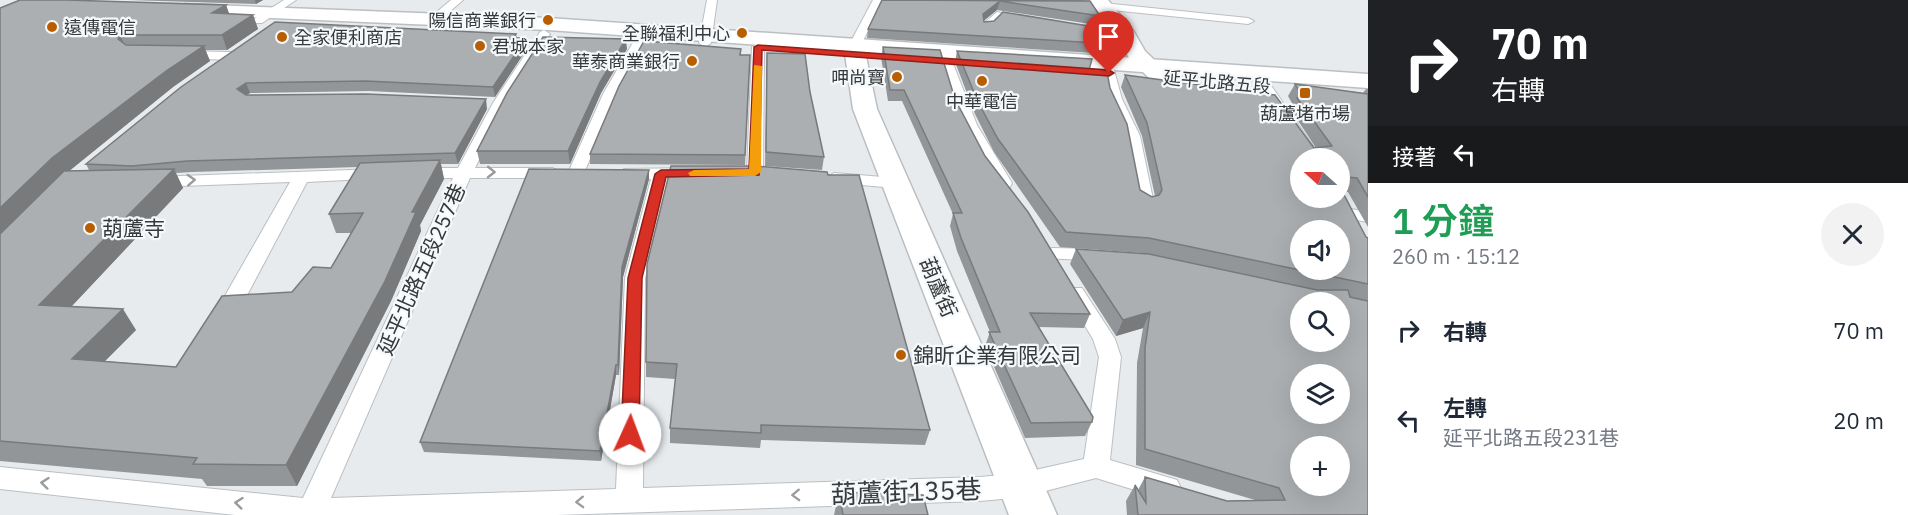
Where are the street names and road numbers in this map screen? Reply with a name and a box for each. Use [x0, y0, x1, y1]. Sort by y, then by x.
street label: 延平北路五段 [1162, 66, 1272, 98]
street label: 延平北路五段257巷 [371, 179, 471, 359]
street label: 葫蘆街 [914, 253, 964, 321]
street label: 葫蘆街135巷 [830, 471, 982, 511]

